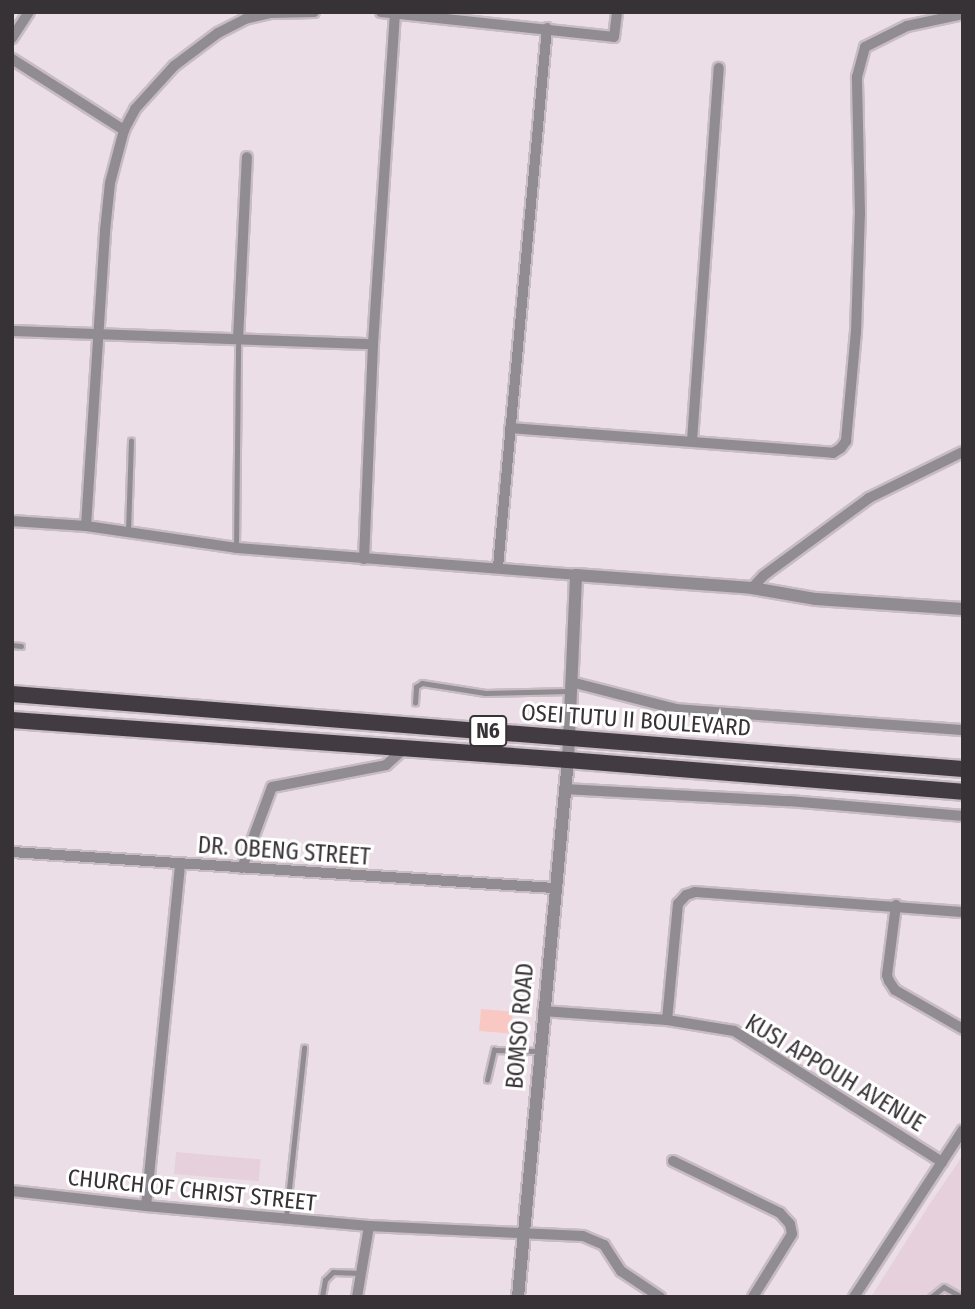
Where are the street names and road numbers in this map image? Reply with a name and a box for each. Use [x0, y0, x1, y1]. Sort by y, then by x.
street label: OSEI TUTU II BOULEVARD [520, 698, 752, 742]
road number: N6 [469, 714, 507, 748]
street label: DR. OBENG STREET [197, 831, 371, 871]
street label: BOMSO ROAD [501, 962, 539, 1090]
street label: KUSI APPOUH AVENUE [740, 1009, 930, 1137]
street label: CHURCH OF CHRIST STREET [66, 1163, 318, 1217]

